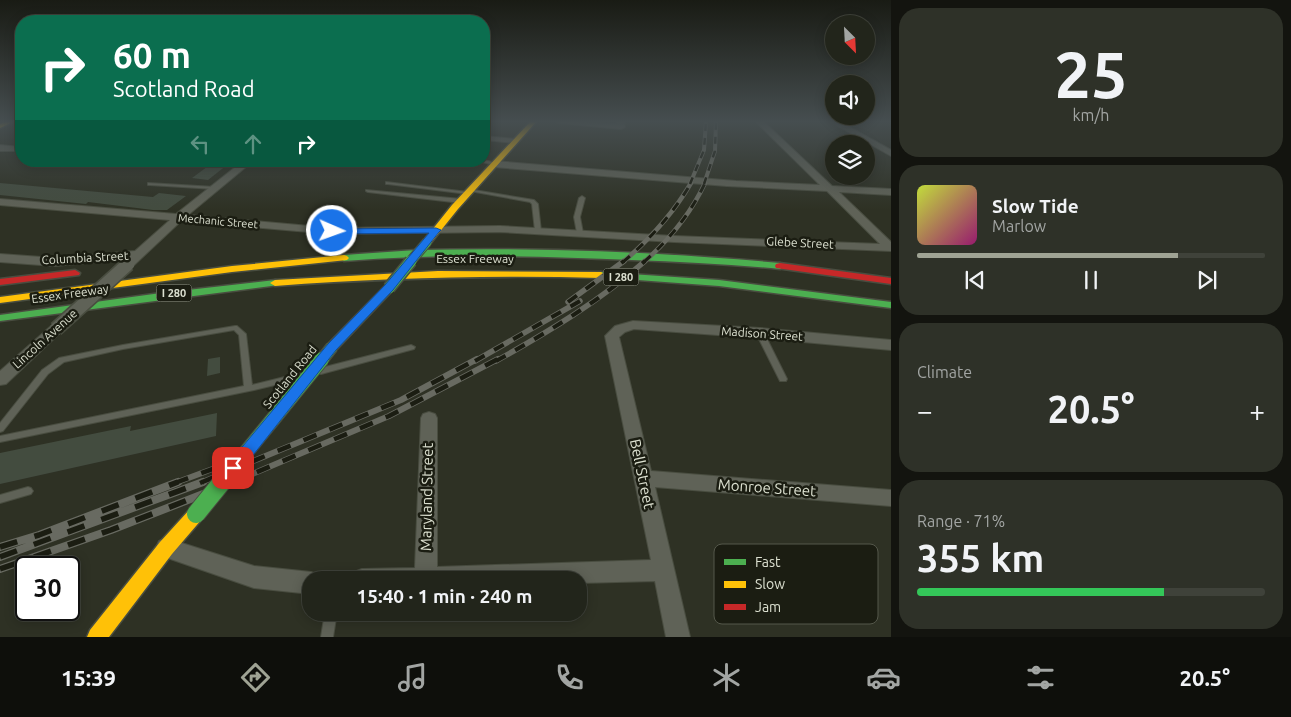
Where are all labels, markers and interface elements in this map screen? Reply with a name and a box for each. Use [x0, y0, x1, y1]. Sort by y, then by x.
north arrow [825, 15, 875, 65]
map controls [825, 15, 875, 185]
icon: right [30, 35, 95, 100]
text: 60 m [113, 35, 191, 75]
text: 25 [1054, 37, 1128, 110]
button: sound [825, 75, 875, 125]
text: Scotland Road [113, 76, 255, 101]
text: km/h [1073, 106, 1109, 124]
icon: left [186, 130, 214, 158]
icon: ahead [239, 130, 267, 158]
icon: right [292, 130, 320, 158]
button: layers [825, 135, 875, 185]
text: Slow Tide [992, 195, 1079, 217]
position arrow [305, 204, 357, 256]
street label: Mechanic Street [178, 212, 259, 231]
text: Marlow [992, 217, 1046, 235]
street label: Glebe Street [766, 234, 834, 251]
street label: Columbia Street [41, 249, 129, 266]
street label: Essex Freeway [436, 252, 514, 265]
icon: previous [961, 266, 989, 294]
icon: pause [1077, 266, 1105, 294]
icon: next [1193, 266, 1221, 294]
road number: I 280 [604, 268, 638, 286]
street label: Essex Freeway [31, 282, 110, 305]
road number: I 280 [156, 284, 192, 302]
street label: Lincoln Avenue [10, 306, 79, 371]
street label: Madison Street [721, 324, 804, 343]
street label: Scotland Road [260, 343, 319, 411]
text: Climate [917, 363, 972, 381]
text: 20.5° [1047, 388, 1135, 430]
text: − [917, 395, 933, 426]
text: + [1249, 395, 1265, 426]
street label: Bell Street [627, 437, 658, 510]
street label: Maryland Street [417, 443, 436, 551]
pin [212, 447, 254, 489]
icon: arrive [219, 454, 247, 482]
street label: Monroe Street [717, 476, 817, 499]
text: Range · 71% [917, 512, 1005, 530]
text: 355 km [917, 537, 1044, 579]
legend [714, 544, 878, 624]
text: Fast [755, 554, 781, 570]
speed limit sign: 30 [15, 556, 80, 621]
text: Slow [755, 576, 785, 592]
text: 15:40 · 1 min · 240 m [357, 585, 532, 607]
text: Jam [755, 599, 781, 615]
icon: directions [238, 660, 273, 695]
icon: music [395, 660, 430, 695]
icon: phone [552, 660, 587, 695]
icon: climate [709, 660, 744, 695]
icon: car [866, 660, 901, 695]
icon: filters [1023, 660, 1058, 695]
text: 15:39 [61, 665, 116, 690]
text: 20.5° [1180, 665, 1230, 690]

